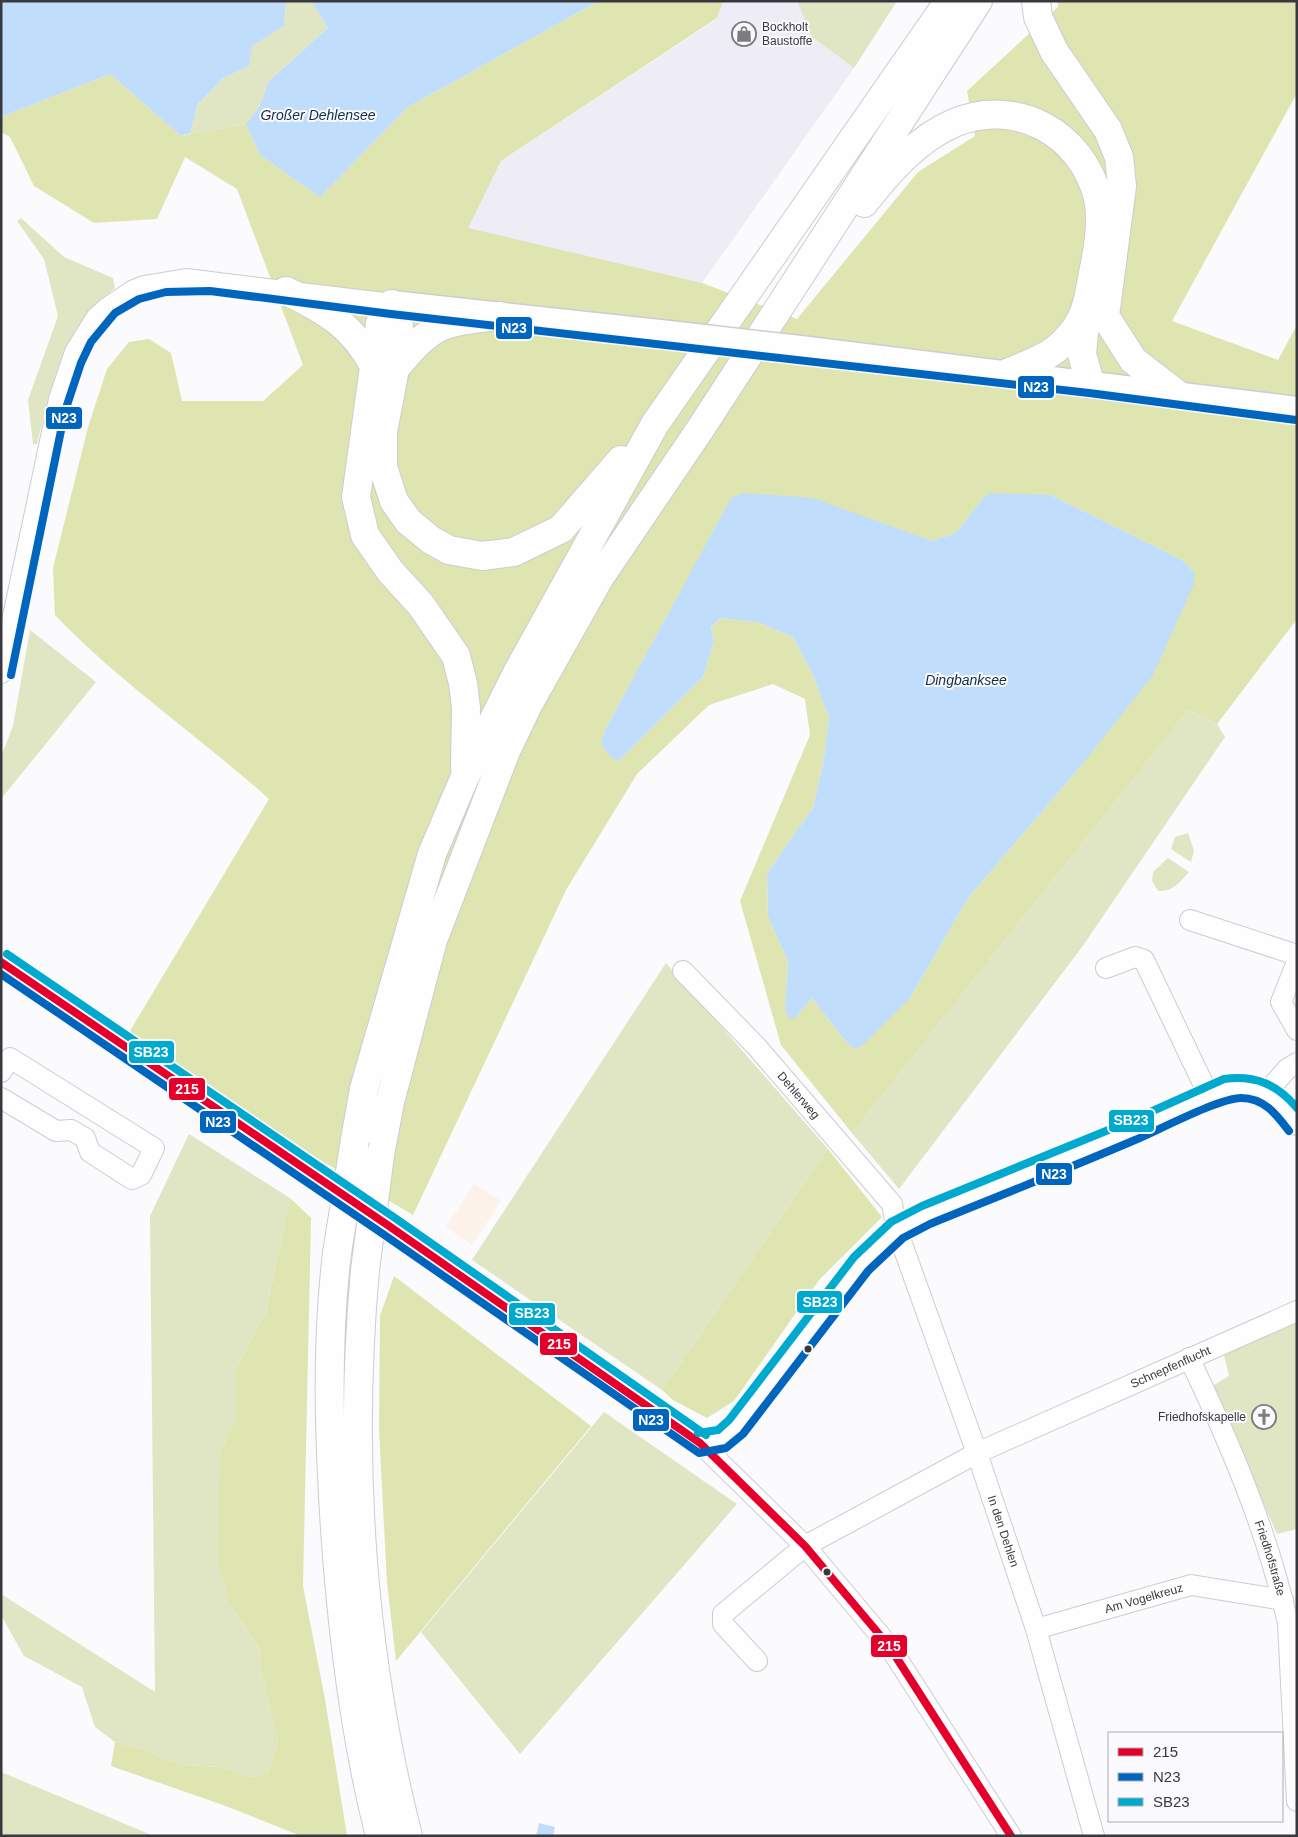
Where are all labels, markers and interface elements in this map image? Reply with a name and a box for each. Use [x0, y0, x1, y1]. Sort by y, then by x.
place label: Bockholt Baustoffe [762, 20, 813, 48]
shop icon: Bockholt Baustoffe [731, 21, 757, 47]
water label: Großer Dehlensee [260, 107, 376, 123]
line badge: N23 [495, 316, 533, 340]
text: N23 [501, 320, 527, 336]
line badge: N23 [1017, 375, 1055, 399]
text: N23 [1023, 379, 1049, 395]
line badge: N23 [45, 406, 83, 430]
text: N23 [51, 410, 77, 426]
water label: Dingbanksee [925, 672, 1007, 688]
line badge: SB23 [128, 1040, 175, 1064]
text: SB23 [133, 1044, 169, 1060]
street label: Dehlerweg [775, 1069, 823, 1122]
line badge: 215 [168, 1077, 206, 1101]
text: 215 [175, 1081, 199, 1097]
line badge: SB23 [1108, 1109, 1155, 1133]
line badge: N23 [199, 1110, 237, 1134]
text: SB23 [1113, 1112, 1149, 1128]
text: N23 [205, 1114, 231, 1130]
line badge: N23 [1035, 1162, 1073, 1186]
text: N23 [1041, 1166, 1067, 1182]
line badge: SB23 [796, 1290, 843, 1314]
text: SB23 [802, 1294, 838, 1310]
line badge: SB23 [508, 1302, 556, 1326]
text: SB23 [514, 1305, 550, 1321]
line badge: 215 [539, 1332, 578, 1356]
text: 215 [547, 1336, 571, 1352]
street label: Schnepfenflucht [1128, 1343, 1213, 1391]
unlabelled marker [803, 1344, 813, 1354]
church icon: Friedhofskapelle [1251, 1404, 1277, 1430]
line badge: N23 [632, 1408, 670, 1432]
place label: Friedhofskapelle [1158, 1410, 1246, 1424]
text: N23 [638, 1412, 664, 1428]
street label: In den Dehlen [985, 1493, 1022, 1569]
street label: Friedhofstraße [1252, 1518, 1288, 1597]
unlabelled marker [822, 1567, 832, 1577]
street label: Am Vogelkreuz [1103, 1581, 1185, 1616]
line badge: 215 [870, 1634, 908, 1658]
text: 215 [877, 1638, 901, 1654]
legend [1108, 1732, 1283, 1822]
text: 215 [1153, 1743, 1178, 1760]
text: N23 [1153, 1768, 1181, 1785]
text: SB23 [1153, 1793, 1190, 1810]

